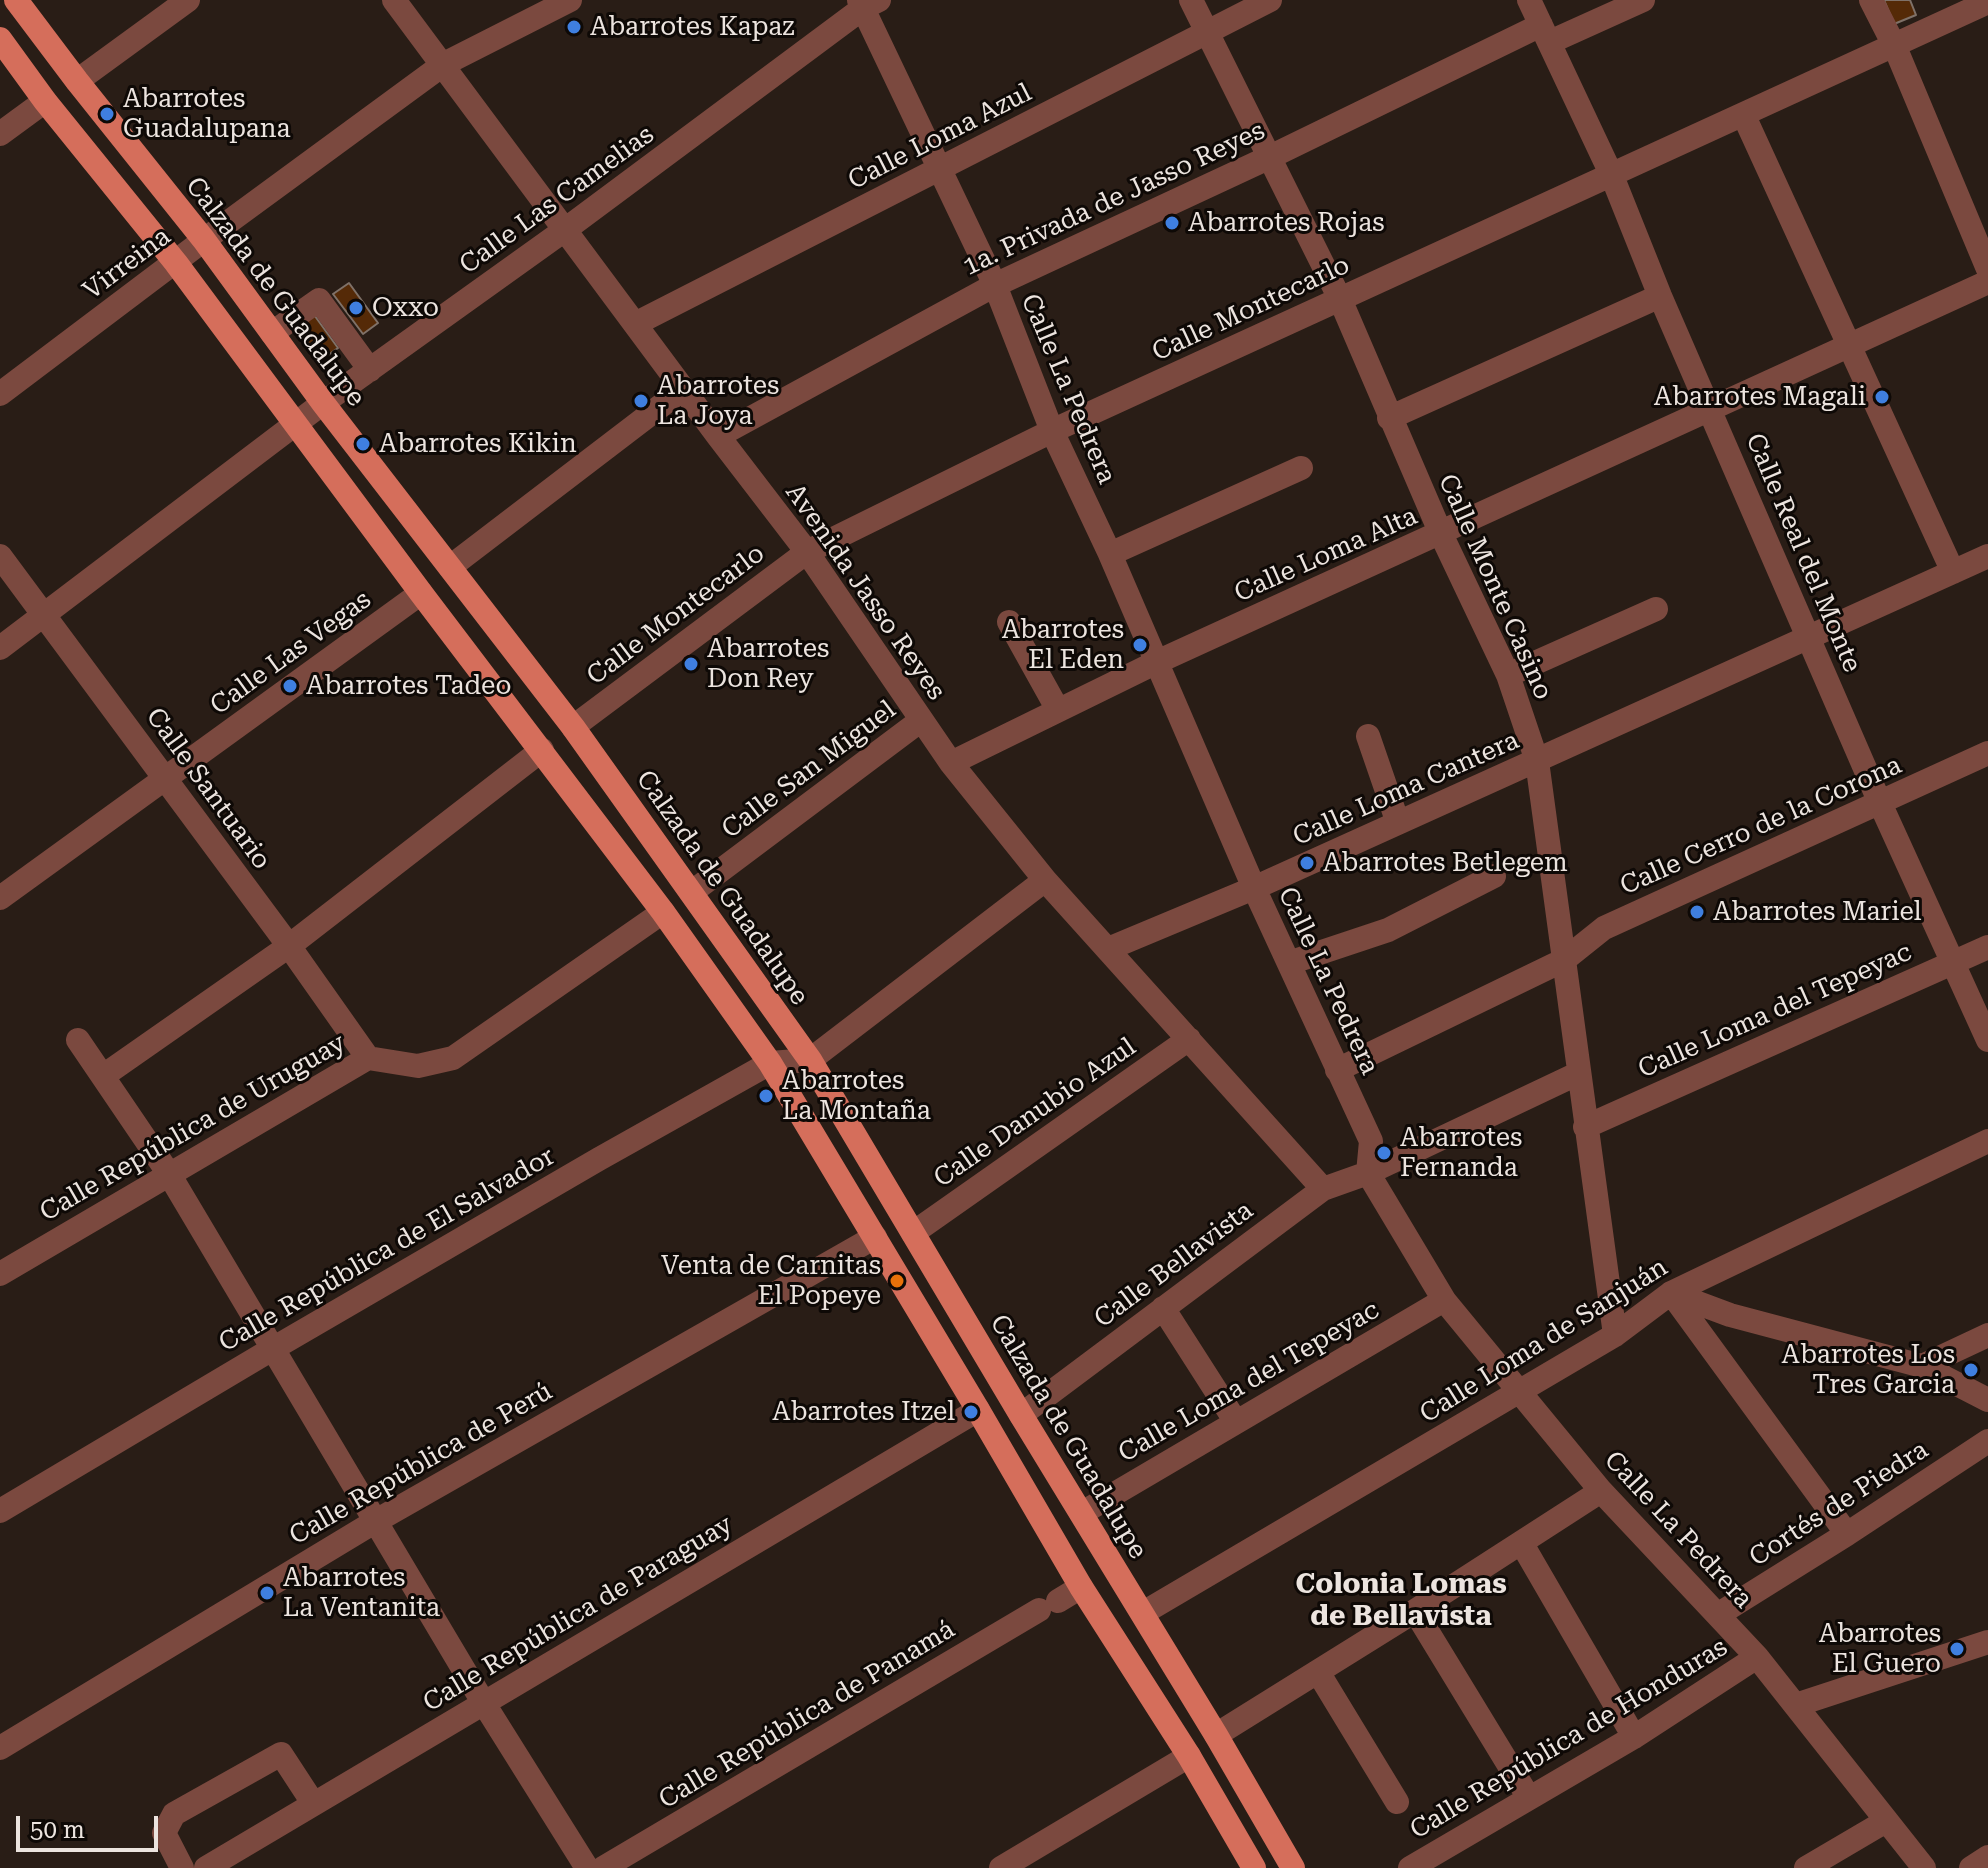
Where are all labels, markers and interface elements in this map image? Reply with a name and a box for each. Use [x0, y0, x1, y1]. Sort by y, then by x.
place label: Abarrotes Kapaz [590, 11, 795, 43]
marker: Abarrotes Kapaz [565, 18, 583, 36]
street label: Calle Loma Azul [843, 77, 1037, 197]
place label: Abarrotes Guadalupana [123, 83, 291, 144]
marker: Abarrotes Guadalupana [98, 105, 116, 123]
street label: 1a. Privada de Jasso Reyes [958, 115, 1270, 283]
street label: Calle Las Camelias [454, 119, 660, 281]
street label: Calzada de Guadalupe [179, 171, 371, 413]
place label: Abarrotes Rojas [1188, 207, 1385, 239]
marker: Abarrotes Rojas [1163, 214, 1181, 232]
street label: Virreina [77, 221, 177, 307]
street label: Calle Montecarlo [1147, 250, 1355, 368]
street label: Calle La Pedrera [1014, 289, 1122, 489]
place label: Oxxo [372, 292, 439, 324]
marker: Oxxo [347, 299, 365, 317]
place label: Abarrotes La Joya [657, 370, 779, 432]
place label: Abarrotes Magali [1654, 381, 1866, 413]
marker: Abarrotes Magali [1873, 388, 1891, 406]
marker: Abarrotes La Joya [632, 392, 650, 410]
place label: Abarrotes Kikin [379, 428, 577, 460]
street label: Calle Real del Monte [1739, 429, 1867, 677]
marker: Abarrotes Kikin [354, 435, 372, 453]
street label: Calle Monte Casino [1431, 470, 1559, 704]
street label: Avenida Jasso Reyes [779, 478, 951, 706]
street label: Calle Loma Alta [1230, 501, 1422, 609]
street label: Calle Montecarlo [581, 538, 771, 692]
street label: Calle Las Vegas [205, 584, 377, 722]
place label: Abarrotes El Eden [1002, 614, 1124, 676]
place label: Abarrotes Don Rey [707, 633, 829, 694]
marker: Abarrotes El Eden [1131, 636, 1149, 654]
marker: Abarrotes Don Rey [682, 655, 700, 673]
place label: Abarrotes Tadeo [306, 670, 511, 702]
marker: Abarrotes Tadeo [281, 677, 299, 695]
street label: Calle San Miguel [716, 694, 902, 846]
street label: Calle Santuario [139, 702, 277, 876]
street label: Calle Loma Cantera [1288, 725, 1524, 853]
street label: Calle Cerro de la Corona [1616, 750, 1906, 902]
street label: Calzada de Guadalupe [629, 765, 815, 1011]
place label: Abarrotes Betlegem [1323, 847, 1568, 879]
marker: Abarrotes Betlegem [1298, 854, 1316, 872]
street label: Calle La Pedrera [1271, 882, 1385, 1080]
place label: Abarrotes Mariel [1713, 896, 1922, 928]
marker: Abarrotes Mariel [1688, 903, 1706, 921]
street label: Calle Loma del Tepeyac [1634, 937, 1916, 1085]
street label: Calle República de Uruguay [35, 1028, 351, 1228]
street label: Calle Danubio Azul [928, 1032, 1142, 1194]
place label: Abarrotes La Montaña [782, 1065, 931, 1126]
marker: Abarrotes La Montaña [757, 1087, 775, 1105]
place label: Abarrotes Fernanda [1400, 1122, 1522, 1184]
street label: Calle República de El Salvador [214, 1141, 560, 1359]
marker: Abarrotes Fernanda [1375, 1144, 1393, 1162]
street label: Calle Bellavista [1089, 1195, 1259, 1335]
place label: Venta de Carnitas El Popeye [661, 1250, 881, 1312]
street label: Calle Loma de Sanjuán [1415, 1252, 1673, 1430]
marker: Venta de Carnitas El Popeye [888, 1272, 906, 1290]
street label: Calle Loma del Tepeyac [1113, 1295, 1385, 1469]
street label: Calzada de Guadalupe [983, 1309, 1153, 1565]
place label: Abarrotes Los Tres Garcia [1782, 1339, 1955, 1400]
marker: Abarrotes Los Tres Garcia [1962, 1361, 1980, 1379]
street label: Calle República de Perú [284, 1376, 558, 1552]
place label: Abarrotes Itzel [772, 1396, 955, 1428]
marker: Abarrotes Itzel [962, 1403, 980, 1421]
street label: Cortés de Piedra [1744, 1435, 1934, 1573]
street label: Calle La Pedrera [1597, 1445, 1759, 1615]
street label: Calle República de Paraguay [418, 1509, 738, 1719]
place label: Abarrotes La Ventanita [283, 1562, 440, 1624]
district label: Colonia Lomas de Bellavista [1295, 1568, 1507, 1634]
marker: Abarrotes La Ventanita [258, 1584, 276, 1602]
street label: Calle República de Panamá [653, 1614, 961, 1816]
place label: Abarrotes El Guero [1819, 1618, 1941, 1680]
street label: Calle República de Honduras [1405, 1632, 1733, 1846]
marker: Abarrotes El Guero [1948, 1640, 1966, 1658]
scale bar [20, 1800, 162, 1850]
text: 50 m [30, 1816, 85, 1844]

